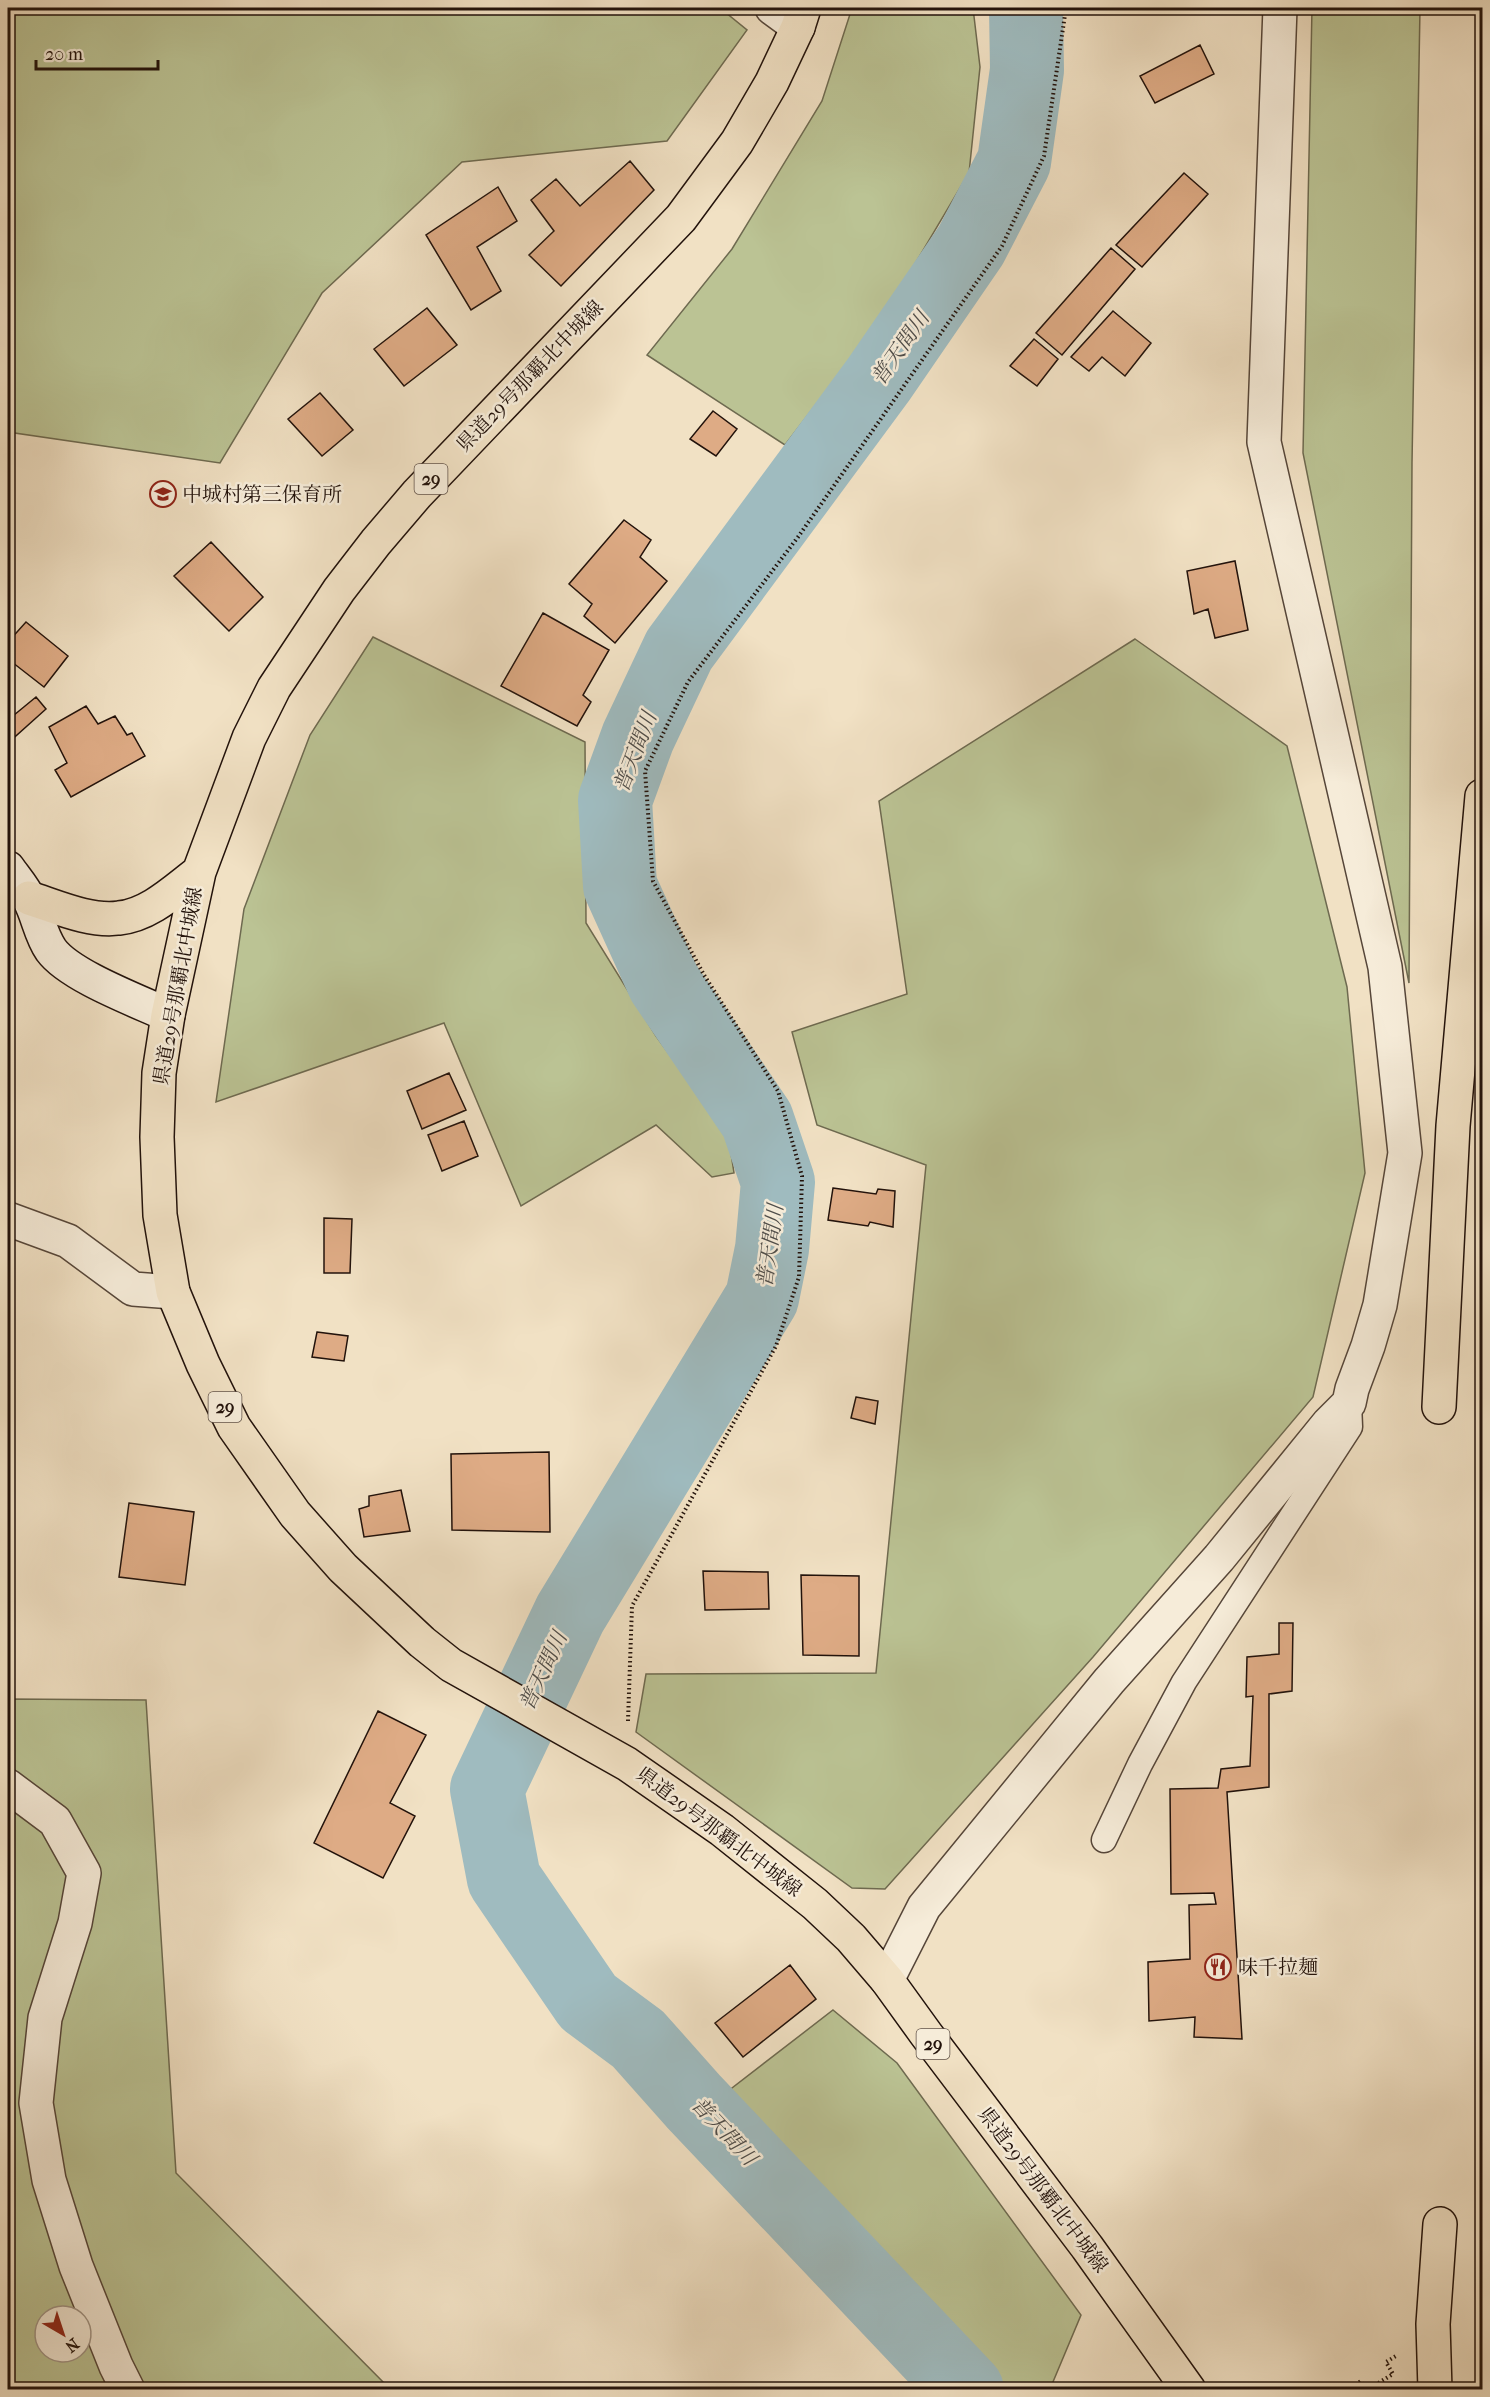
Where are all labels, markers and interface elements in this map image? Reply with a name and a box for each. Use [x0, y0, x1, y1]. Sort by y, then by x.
scale bar [36, 33, 158, 71]
text: 20 m [45, 44, 83, 65]
street label: 県道29号那覇北中城線 [452, 296, 608, 456]
water label: 普天間川 [866, 305, 935, 389]
road number: 29 [414, 464, 448, 494]
school or university icon: 中城村第三保育所 [148, 479, 178, 509]
place label: 中城村第三保育所 [182, 483, 342, 506]
water label: 普天間川 [609, 707, 662, 796]
street label: 県道29号那覇北中城線 [149, 885, 207, 1087]
water label: 普天間川 [752, 1201, 788, 1289]
road number: 29 [208, 1392, 242, 1422]
water label: 普天間川 [514, 1626, 572, 1714]
street label: 県道29号那覇北中城線 [632, 1762, 806, 1902]
restaurant icon: 味千拉麺 [1203, 1952, 1233, 1982]
place label: 味千拉麺 [1238, 1956, 1318, 1979]
road number: 29 [916, 2029, 950, 2059]
water label: 普天間川 [687, 2092, 763, 2171]
street label: 県道29号那覇北中城線 [973, 2103, 1113, 2277]
north arrow [33, 2304, 93, 2364]
text: N [61, 2334, 83, 2357]

